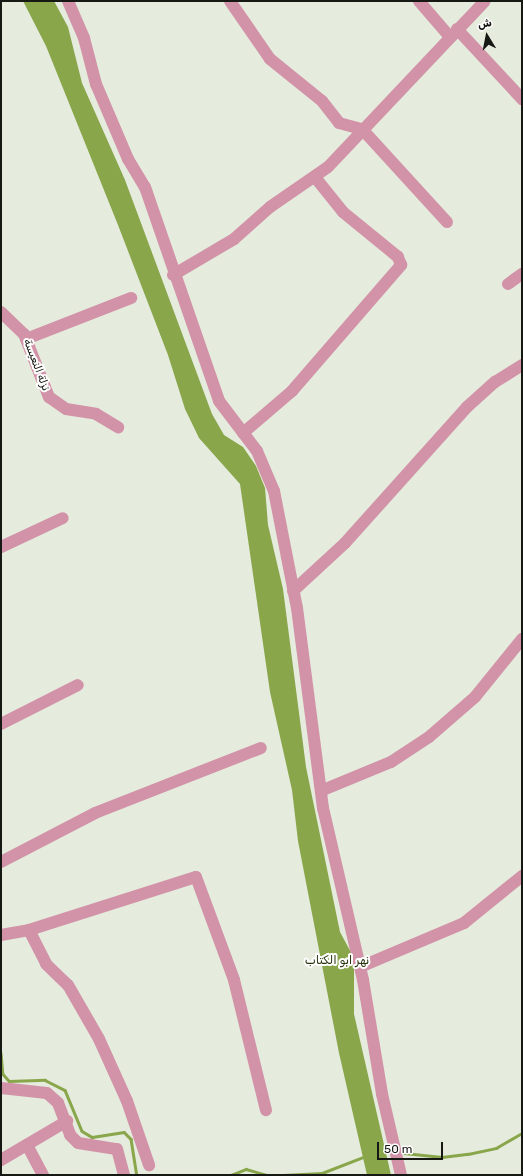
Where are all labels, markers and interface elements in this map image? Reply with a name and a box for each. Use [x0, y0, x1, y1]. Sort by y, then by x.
north arrow [467, 16, 507, 56]
text: ش [477, 16, 493, 31]
street label: نزلة النعيسة [20, 337, 52, 393]
water label: نهر ابو الكتاب [305, 954, 369, 968]
scale bar [379, 1134, 445, 1160]
text: 50 m [384, 1142, 412, 1156]

